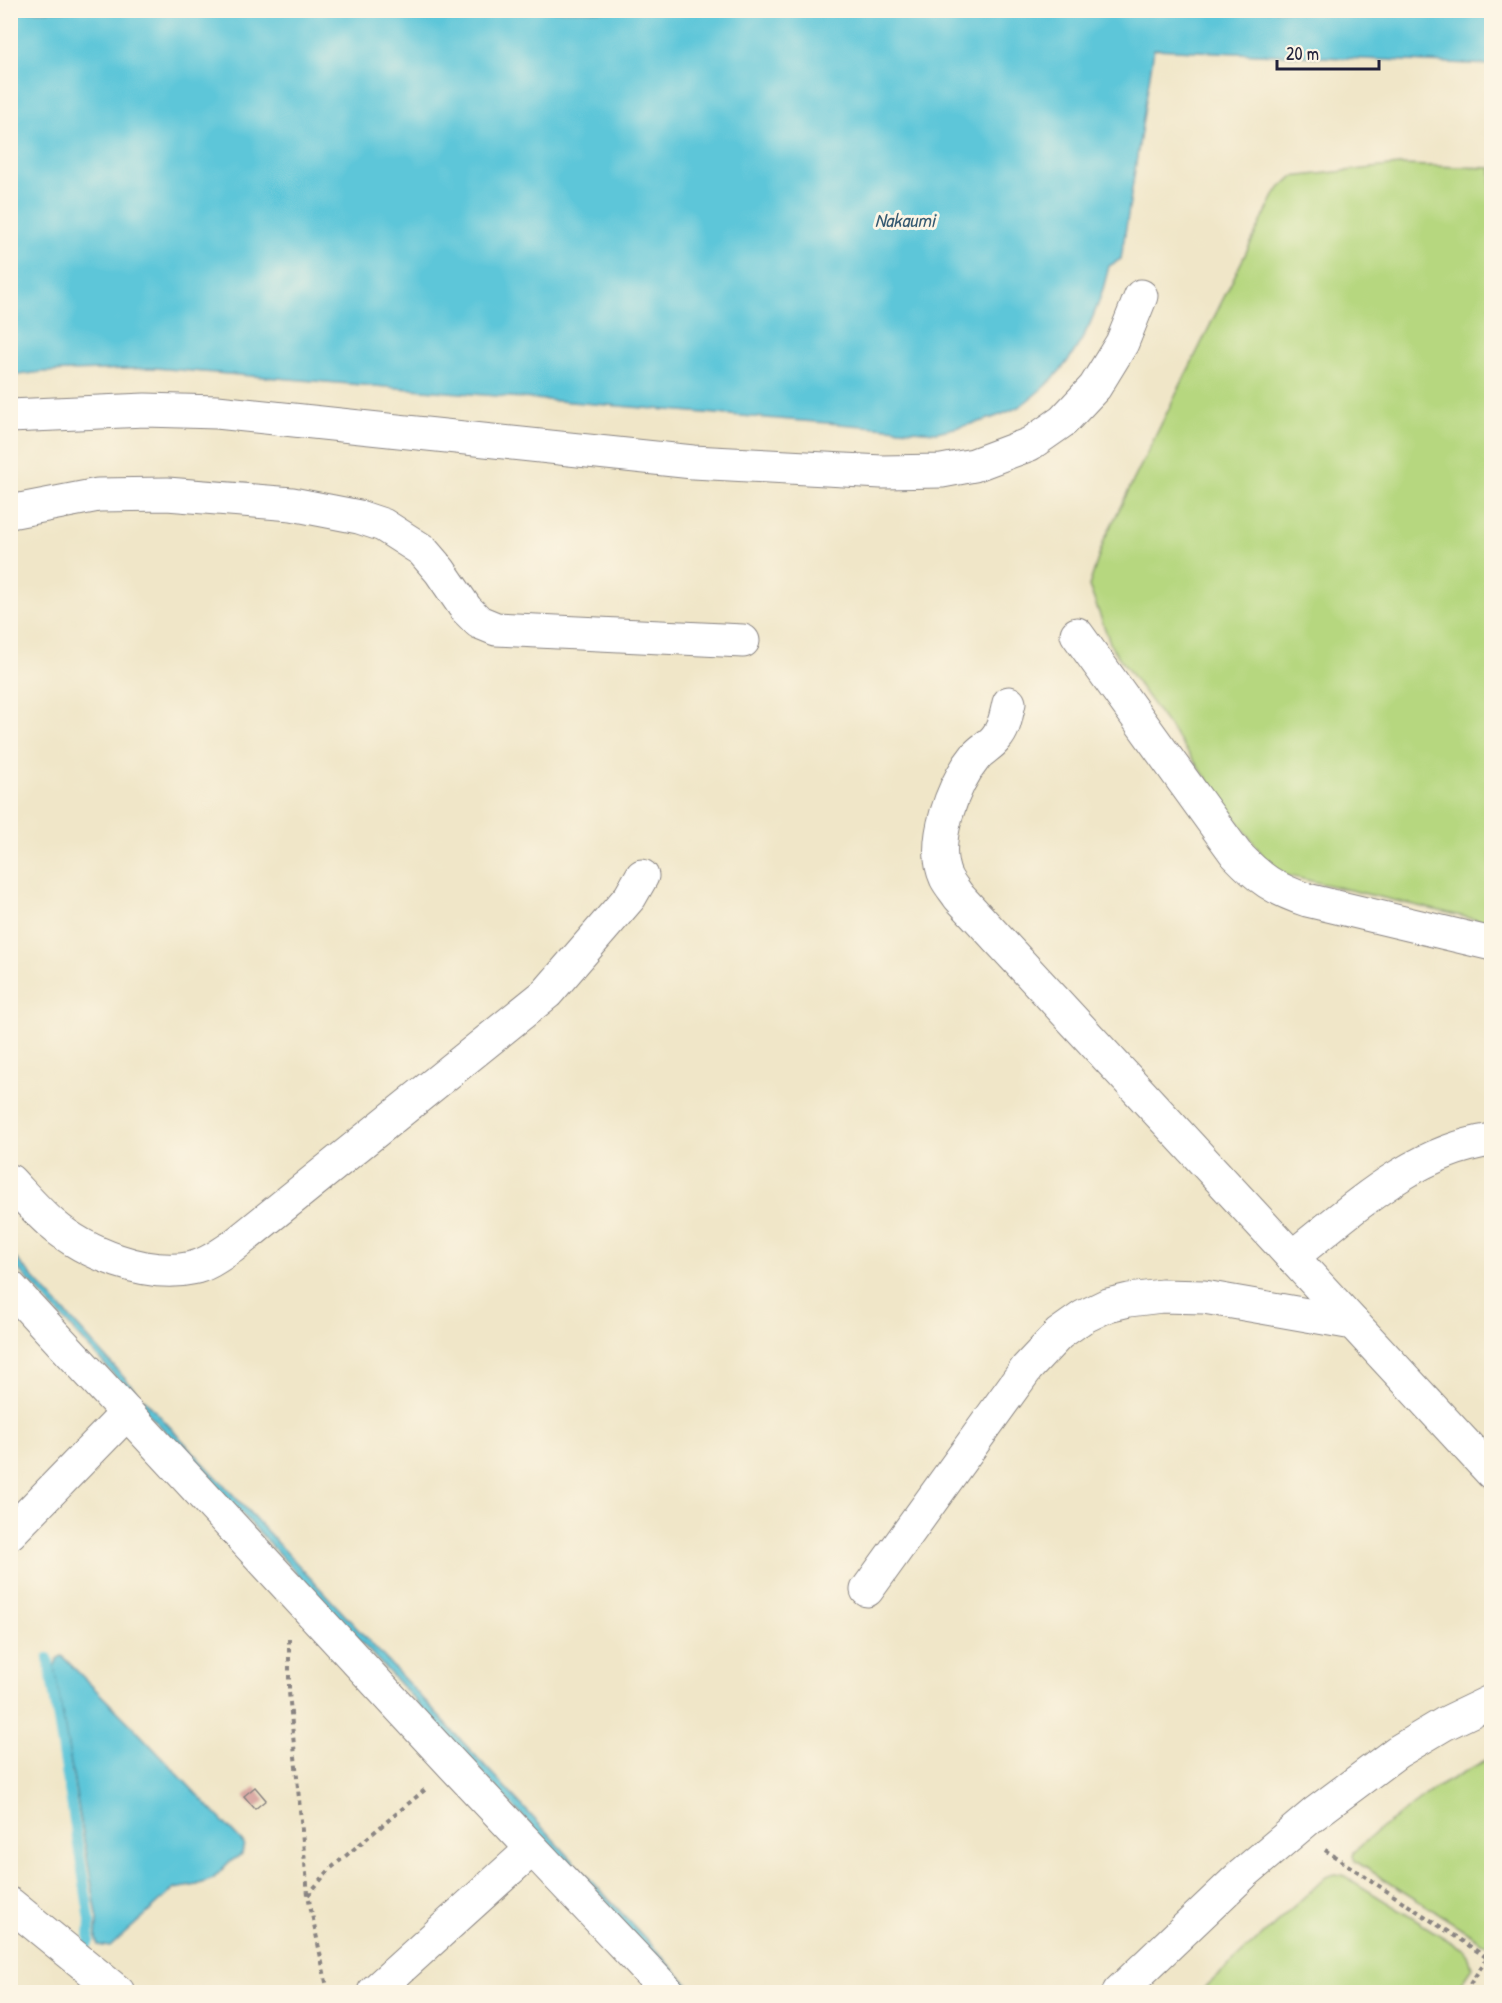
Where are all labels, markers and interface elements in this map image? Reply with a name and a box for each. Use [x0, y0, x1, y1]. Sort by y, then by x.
scale bar [1277, 33, 1379, 71]
text: 20 m [1286, 41, 1319, 66]
water label: Nakaumi [875, 206, 938, 233]

